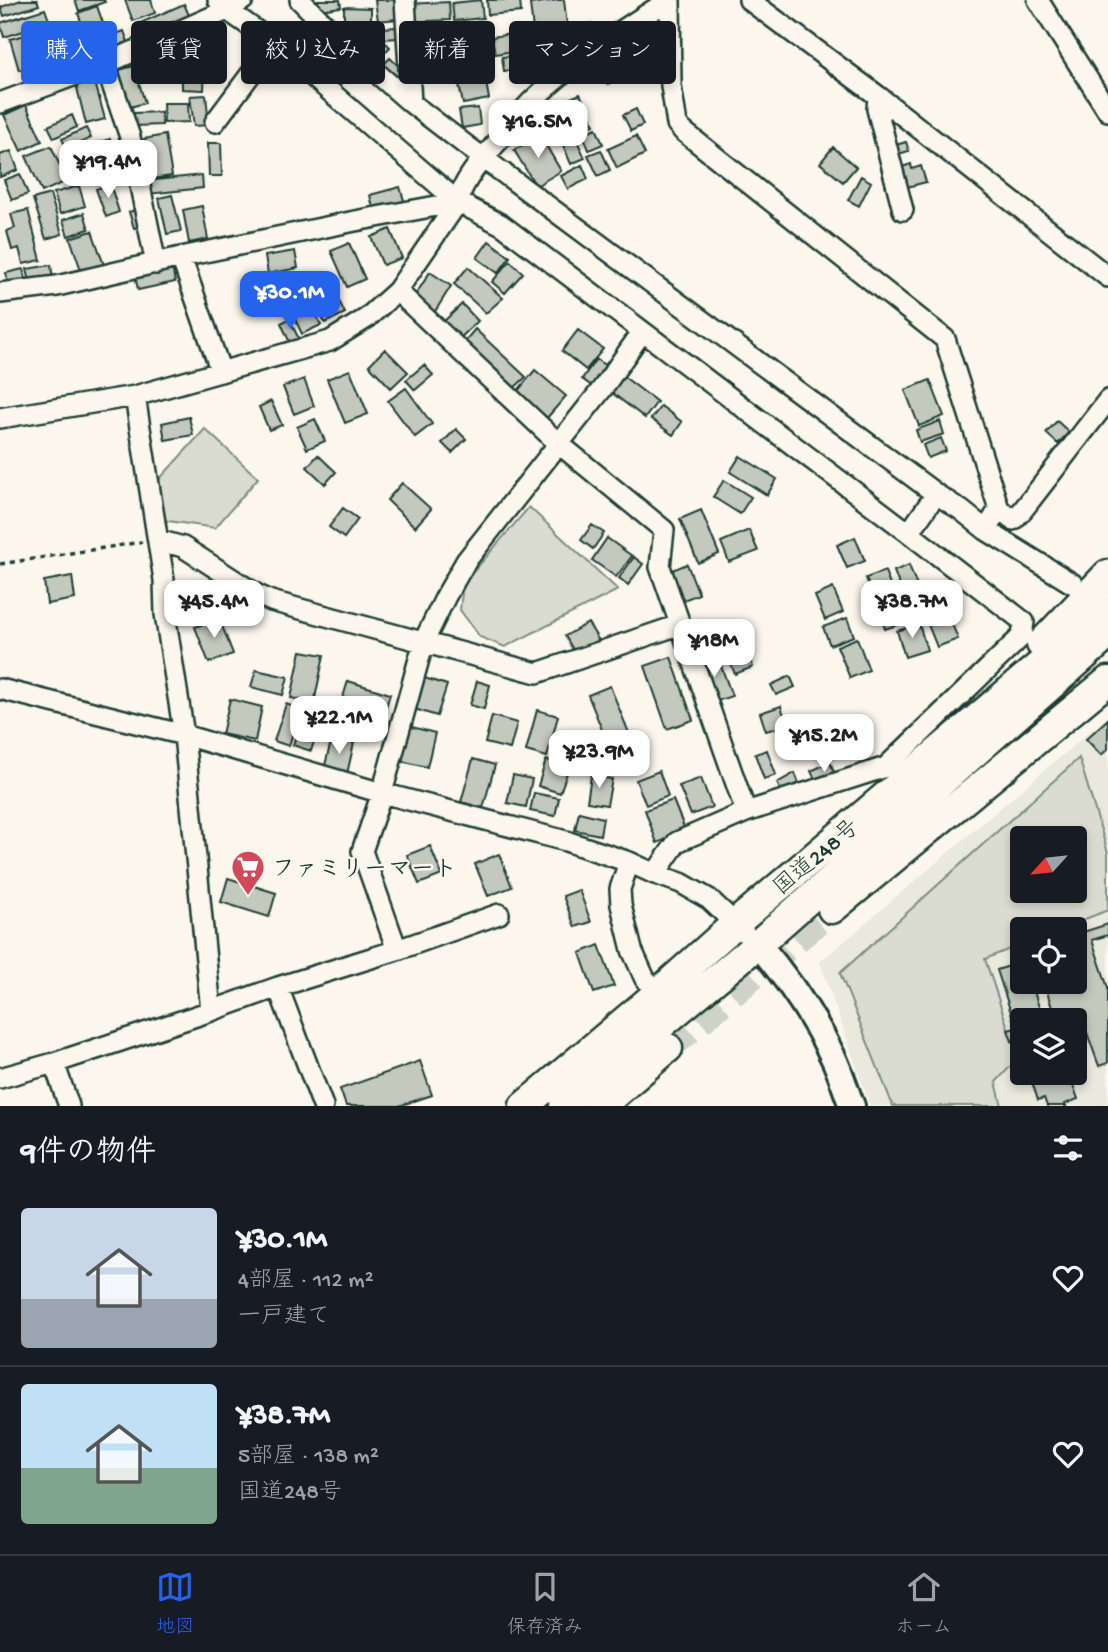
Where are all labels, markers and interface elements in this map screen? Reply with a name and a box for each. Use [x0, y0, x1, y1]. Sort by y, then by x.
chip: 購入 [21, 21, 117, 84]
chip: 賃貸 [131, 21, 227, 84]
chip: 絞り込み [241, 21, 385, 84]
chip: 新着 [399, 21, 495, 84]
chip: マンション [509, 21, 676, 84]
pin: ¥16.5M [481, 100, 595, 160]
text: ¥16.5M [505, 109, 571, 136]
pin: ¥19.4M [51, 140, 165, 200]
text: ¥19.4M [75, 149, 141, 176]
pin: ¥30.1M [233, 272, 347, 331]
text: ¥30.1M [256, 280, 324, 307]
pin: ¥45.4M [157, 580, 271, 640]
pin: ¥38.7M [855, 580, 969, 640]
text: ¥45.4M [180, 589, 248, 616]
text: ¥38.7M [877, 589, 947, 616]
pin: ¥18M [673, 620, 755, 679]
text: ¥18M [690, 628, 738, 655]
pin: ¥22.1M [282, 696, 396, 756]
text: ¥22.1M [306, 705, 372, 732]
pin: ¥15.2M [767, 714, 881, 774]
text: ¥15.2M [791, 723, 857, 750]
pin: ¥23.9M [542, 730, 656, 790]
text: ¥23.9M [565, 739, 633, 766]
street label: 国道248号 [768, 814, 866, 902]
north arrow [1010, 826, 1087, 903]
map controls [1010, 826, 1087, 1085]
supermarket icon: ファミリーマート [229, 848, 267, 897]
place label: ファミリーマート [272, 857, 457, 884]
button: locate [1010, 917, 1087, 994]
button: layers [1010, 1008, 1087, 1085]
icon: filters [1049, 1129, 1087, 1167]
text: 9件の物件 [21, 1137, 156, 1172]
text: ¥30.1M [238, 1224, 327, 1259]
icon: home [77, 1236, 161, 1320]
icon: heart [1049, 1259, 1087, 1297]
text: 4部屋 · 112 m² [238, 1268, 374, 1295]
text: 一戸建て [238, 1304, 330, 1331]
text: ¥38.7M [238, 1400, 330, 1435]
icon: home [77, 1412, 161, 1496]
icon: heart [1049, 1435, 1087, 1473]
text: 5部屋 · 138 m² [238, 1444, 379, 1471]
text: 国道248号 [238, 1480, 342, 1507]
tab: 地図 [156, 1568, 194, 1640]
tab: 保存済み [507, 1568, 583, 1640]
tab: ホーム [895, 1568, 952, 1640]

